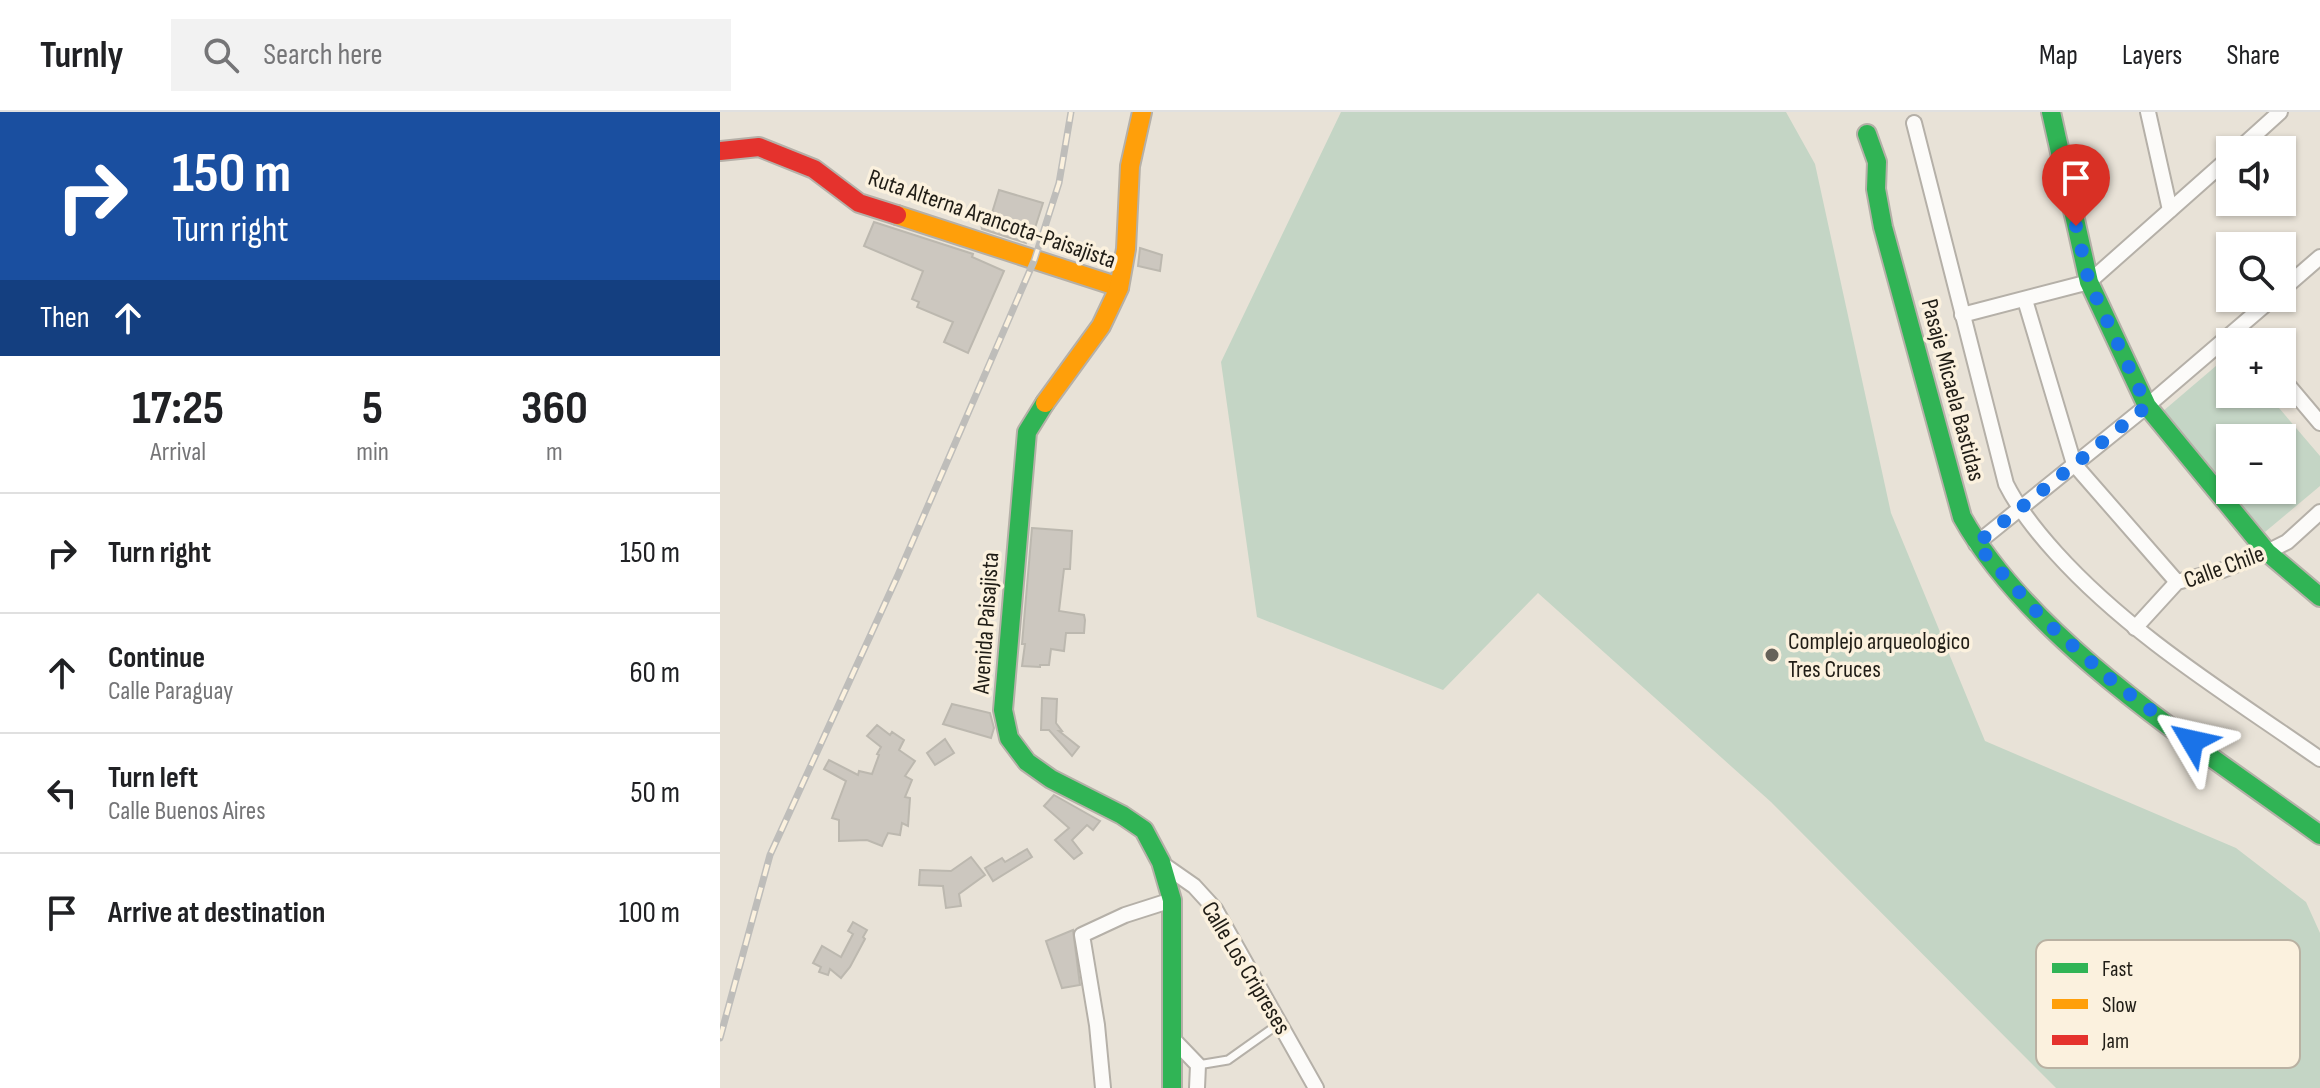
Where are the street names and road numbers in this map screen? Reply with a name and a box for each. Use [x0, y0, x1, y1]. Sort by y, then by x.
street label: Ruta Alterna Arancota-Paisajista [864, 163, 1120, 275]
street label: Pasaje Micaela Bastidas [1915, 296, 1991, 484]
street label: Calle Chile [2180, 539, 2268, 595]
street label: Avenida Paisajista [967, 551, 1005, 696]
street label: Calle Los Cripreses [1195, 896, 1297, 1040]

